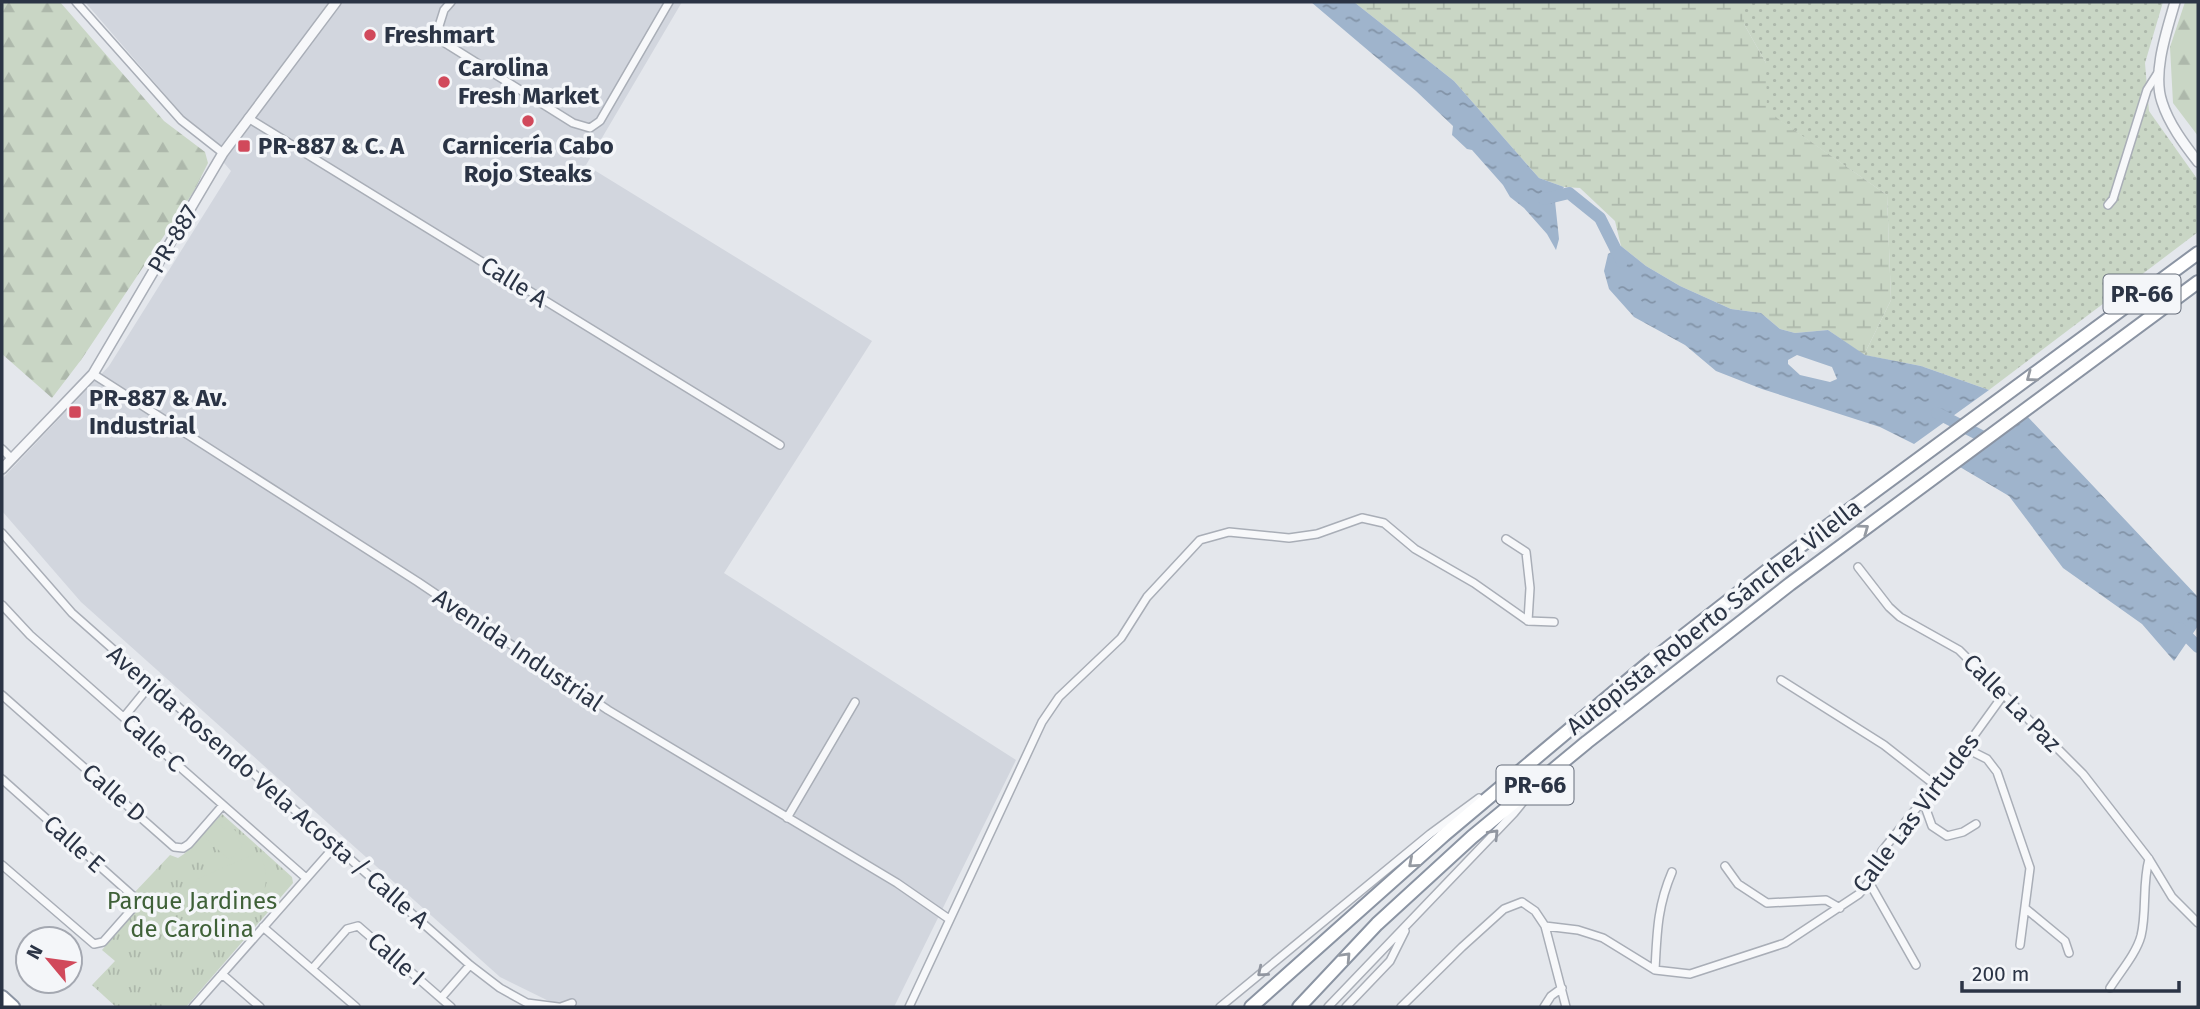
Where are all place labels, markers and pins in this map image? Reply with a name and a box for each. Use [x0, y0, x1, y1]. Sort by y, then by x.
place label: Freshmart [384, 21, 495, 49]
marker: Freshmart [362, 27, 378, 43]
place label: Carolina Fresh Market [458, 54, 600, 110]
marker: Carolina Fresh Market [436, 74, 452, 90]
marker: Carnicería Cabo Rojo Steaks [520, 113, 536, 129]
place label: PR-887 & C. A [258, 132, 405, 160]
place label: Carnicería Cabo Rojo Steaks [442, 132, 614, 188]
marker: PR-887 & C. A [236, 138, 252, 154]
place label: PR-887 & Av. Industrial [89, 384, 227, 440]
marker: PR-887 & Av. Industrial [67, 404, 83, 420]

